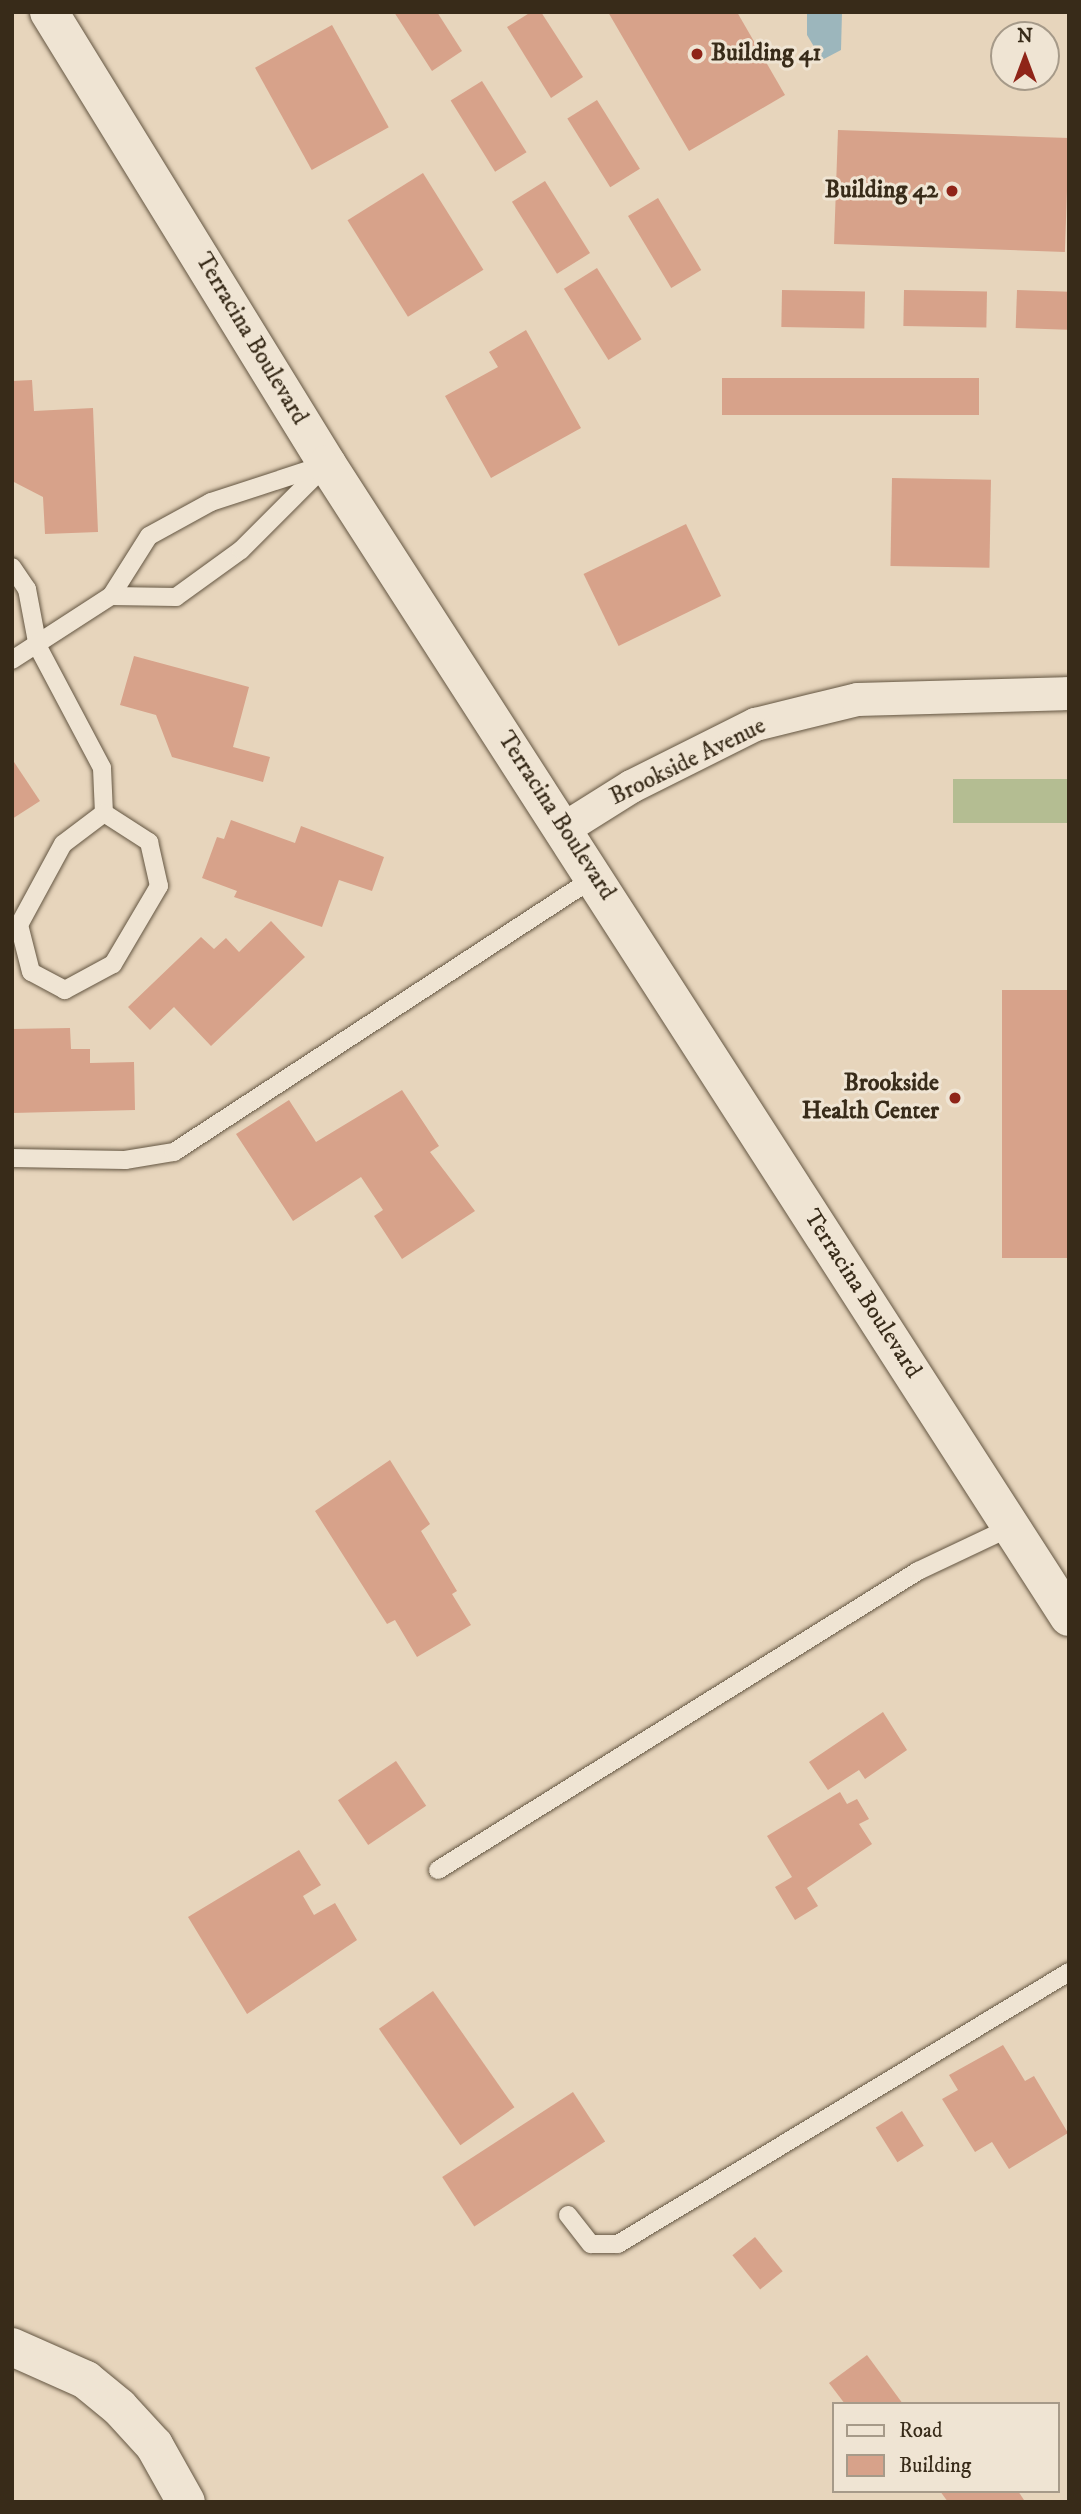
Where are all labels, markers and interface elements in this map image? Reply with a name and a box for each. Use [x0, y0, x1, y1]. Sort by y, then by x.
north arrow [990, 21, 1060, 91]
text: N [1017, 25, 1033, 48]
place label: Building 41 [711, 40, 821, 68]
marker: Building 41 [689, 46, 705, 62]
place label: Building 42 [825, 177, 938, 205]
marker: Building 42 [944, 183, 960, 199]
street label: Terracina Boulevard [188, 248, 314, 430]
street label: Brookside Avenue [605, 712, 771, 812]
street label: Terracina Boulevard [491, 726, 621, 906]
place label: Brookside Health Center [802, 1070, 939, 1126]
marker: Brookside Health Center [945, 1088, 965, 1108]
street label: Terracina Boulevard [797, 1204, 927, 1384]
legend [832, 2402, 1060, 2493]
text: Road [899, 2418, 943, 2444]
text: Building [899, 2453, 971, 2479]

